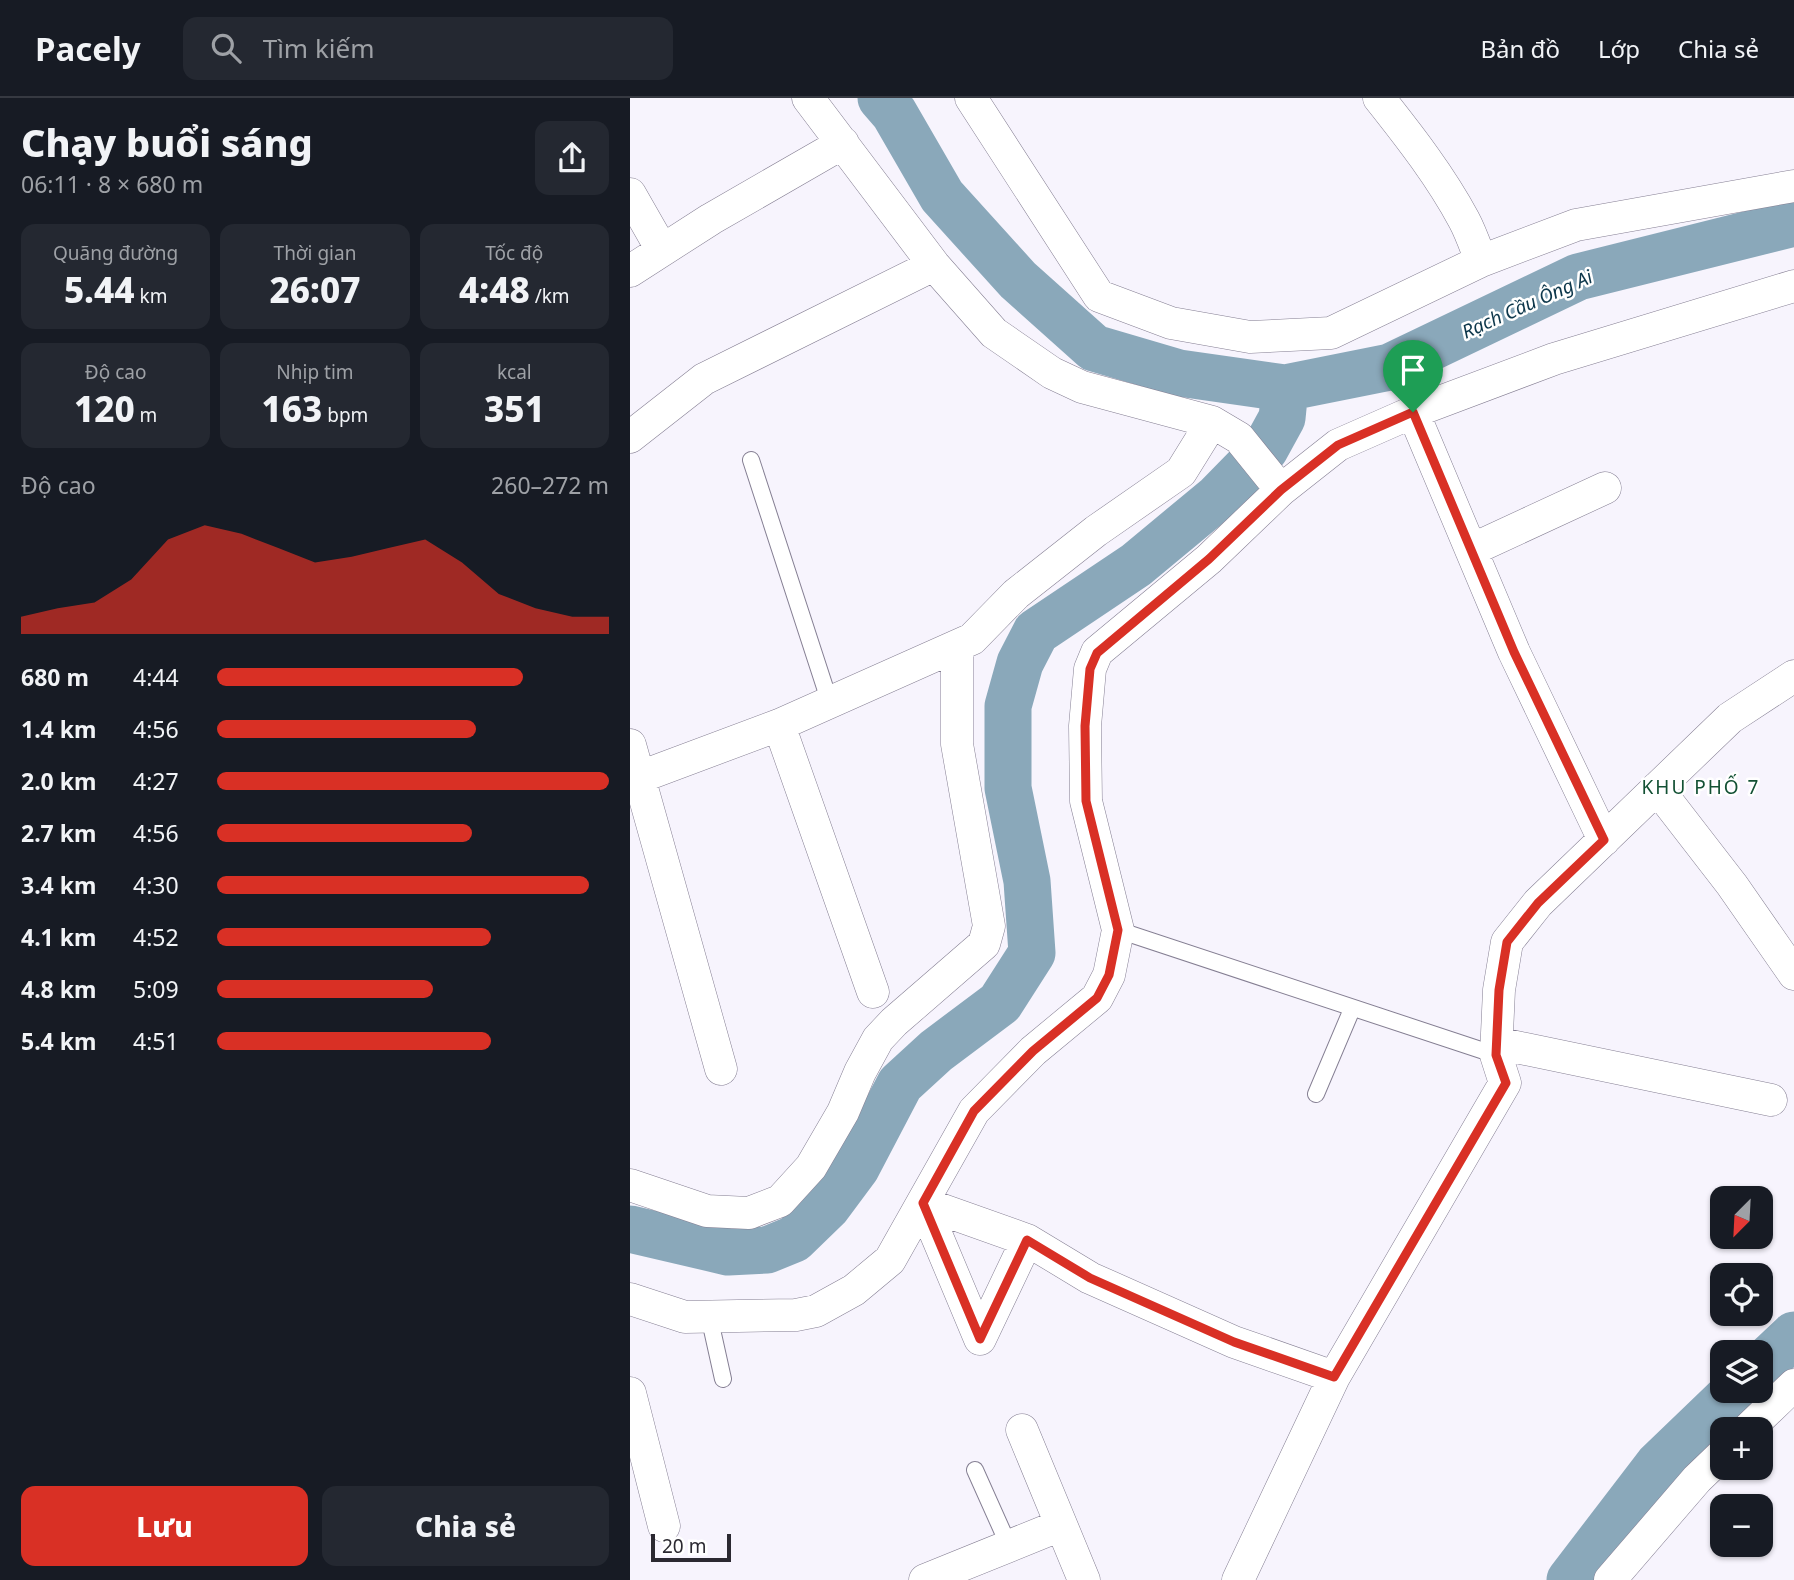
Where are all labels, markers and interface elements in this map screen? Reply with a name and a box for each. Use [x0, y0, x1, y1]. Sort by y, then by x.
search box [183, 17, 673, 80]
text: Pacely [35, 26, 141, 71]
icon: search [207, 29, 245, 67]
text: Tìm kiếm [263, 30, 374, 66]
text: Bản đồ [1480, 32, 1560, 65]
text: Lớp [1598, 32, 1640, 65]
text: Chia sẻ [1678, 32, 1759, 65]
text: Chạy buổi sáng [21, 116, 313, 168]
button: share [535, 121, 609, 195]
text: 06:11 · 8 × 680 m [21, 168, 203, 200]
text: Quãng đường [53, 240, 178, 266]
text: Thời gian [274, 240, 356, 266]
text: Tốc độ [485, 240, 543, 266]
water label: Rạch Cầu Ông Ai [1458, 263, 1597, 344]
text: 5.44 [64, 266, 135, 313]
text: 26:07 [270, 266, 360, 313]
text: 4:48 [459, 266, 530, 313]
text: km [135, 283, 167, 309]
text: /km [530, 283, 570, 309]
pin [1383, 340, 1443, 412]
icon: arrive [1394, 351, 1432, 389]
text: Độ cao [85, 359, 146, 385]
text: Nhịp tim [276, 359, 354, 385]
text: kcal [497, 359, 532, 385]
text: 120 [74, 385, 135, 432]
text: 163 [262, 385, 322, 432]
text: 351 [484, 385, 545, 432]
text: m [135, 402, 157, 428]
text: bpm [322, 402, 368, 428]
text: Độ cao [21, 469, 96, 501]
text: 260–272 m [491, 469, 609, 501]
text: 680 m [21, 661, 89, 693]
text: 4:44 [133, 661, 179, 693]
text: 1.4 km [21, 713, 96, 745]
text: 4:56 [133, 713, 179, 745]
text: 2.0 km [21, 765, 96, 797]
text: 4:27 [133, 765, 179, 797]
district label: KHU PHỐ 7 [1642, 774, 1760, 800]
text: 2.7 km [21, 817, 96, 849]
text: 4:56 [133, 817, 179, 849]
text: 3.4 km [21, 869, 96, 901]
text: 4:30 [133, 869, 179, 901]
text: 4.1 km [21, 921, 96, 953]
text: 4:52 [133, 921, 179, 953]
text: 4.8 km [21, 973, 96, 1005]
text: 5:09 [133, 973, 179, 1005]
text: 5.4 km [21, 1025, 96, 1057]
text: 4:51 [133, 1025, 179, 1057]
north arrow [1710, 1186, 1773, 1250]
map controls [1710, 1186, 1773, 1557]
button: locate [1710, 1263, 1773, 1326]
button: layers [1710, 1340, 1773, 1403]
button: + [1710, 1417, 1773, 1480]
button: Lưu [21, 1486, 308, 1566]
button: Chia sẻ [322, 1486, 609, 1566]
button: − [1710, 1494, 1773, 1557]
scale bar [651, 1531, 732, 1563]
text: 20 m [662, 1533, 706, 1559]

